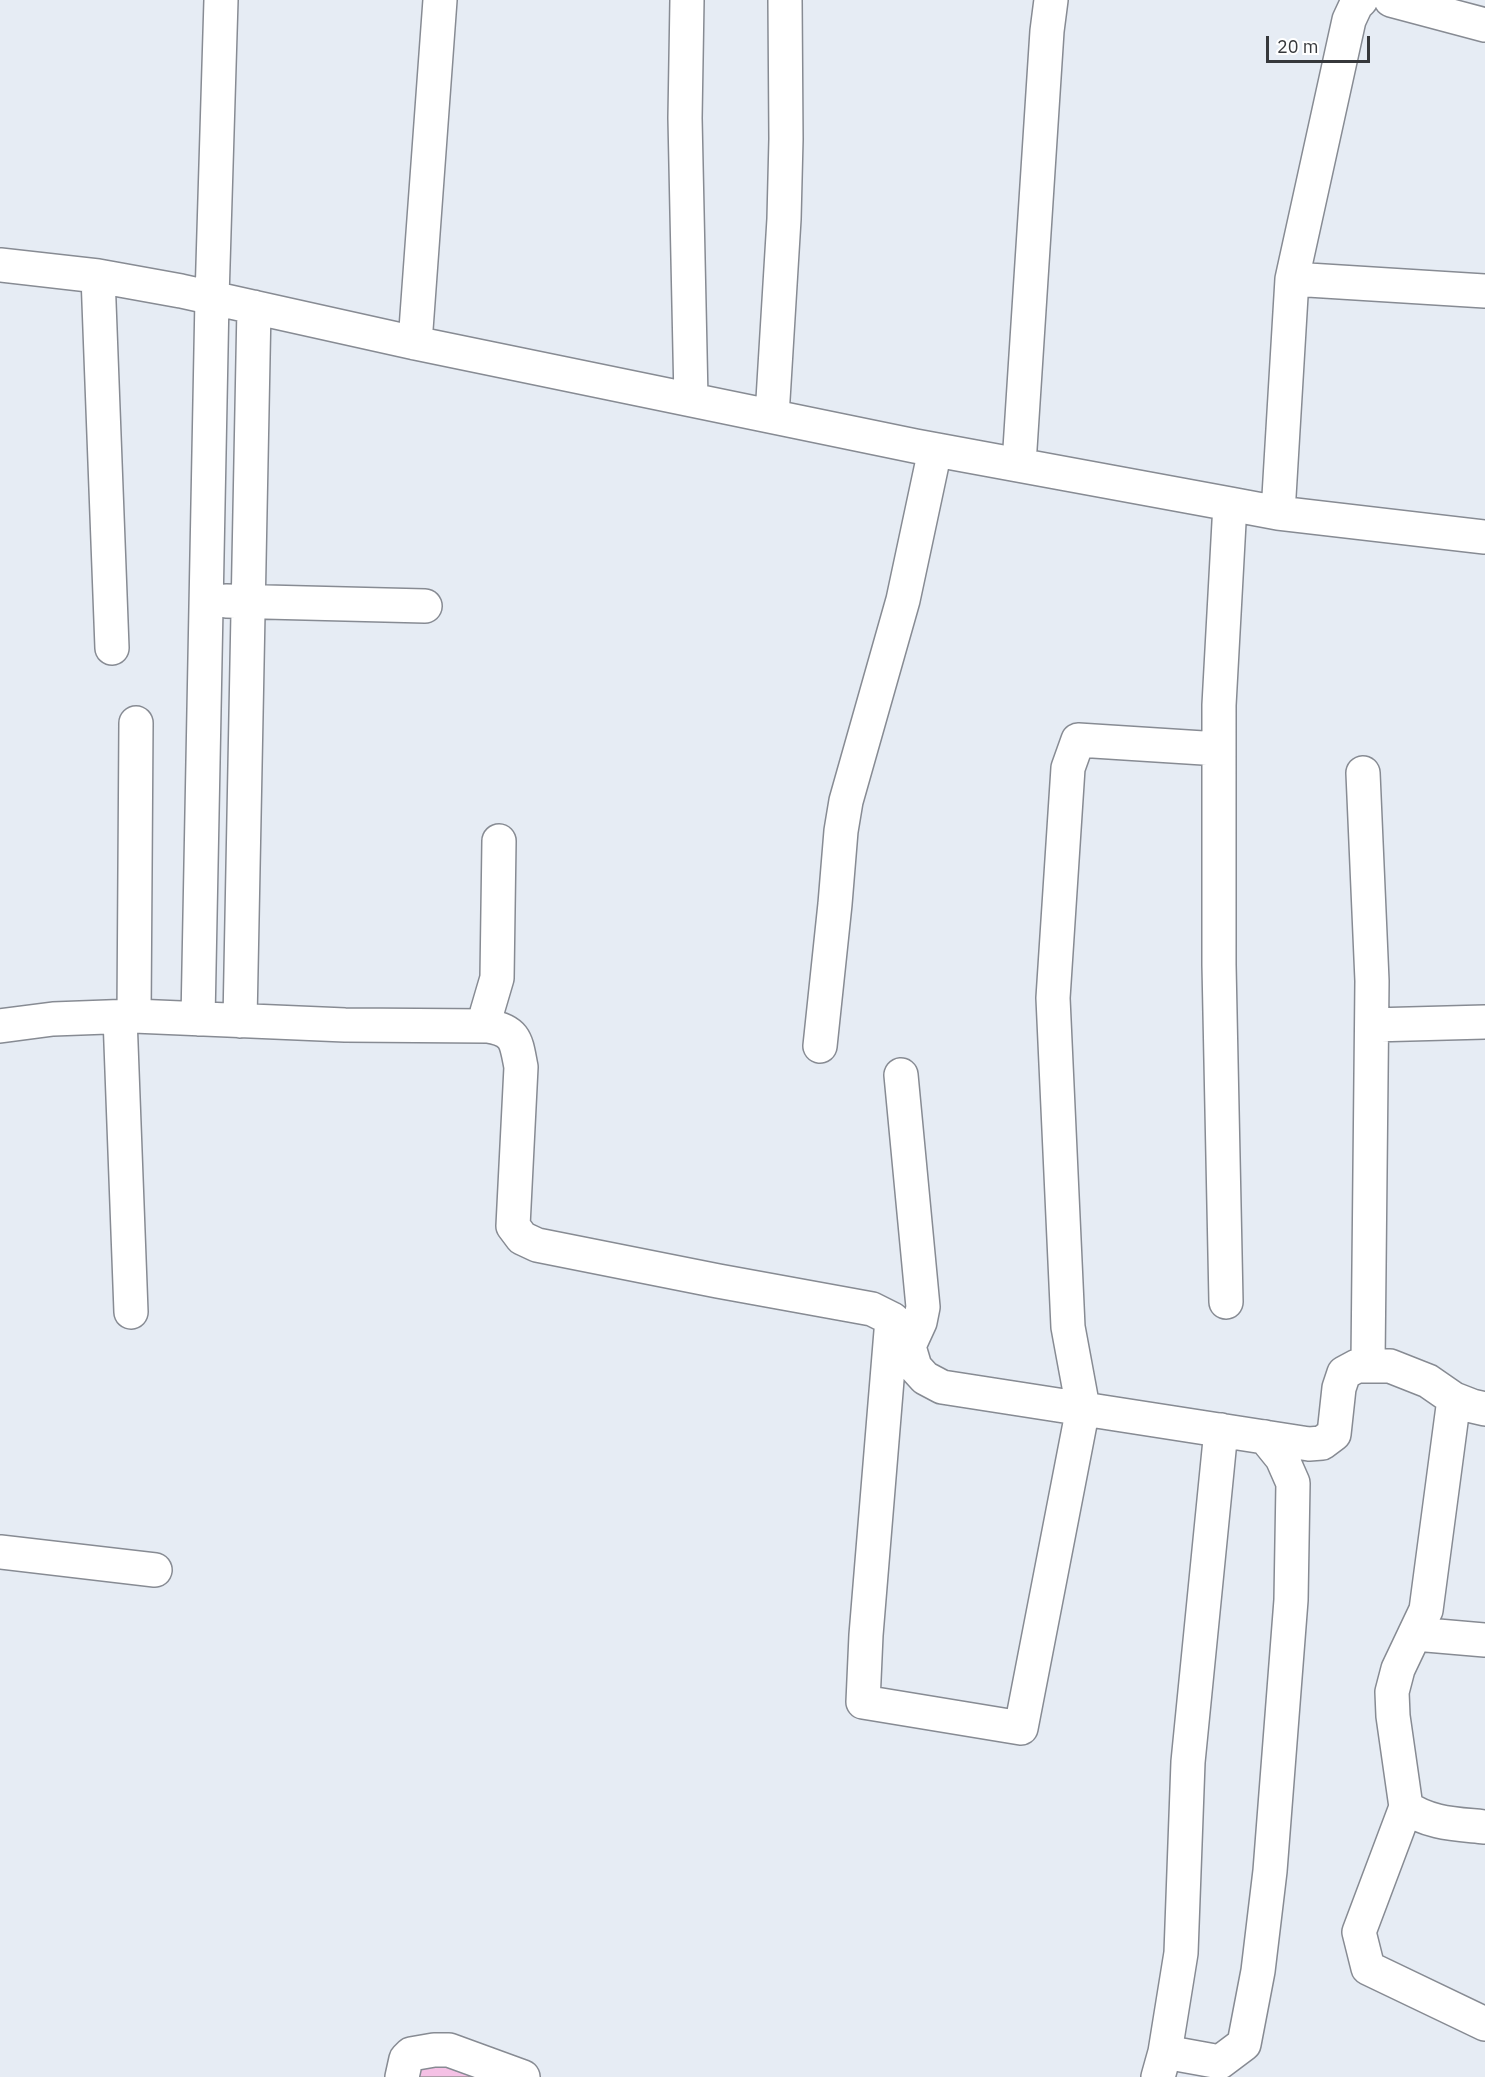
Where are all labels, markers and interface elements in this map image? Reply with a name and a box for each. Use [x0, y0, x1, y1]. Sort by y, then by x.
scale bar [1269, 24, 1372, 62]
text: 20 m [1277, 35, 1319, 58]

